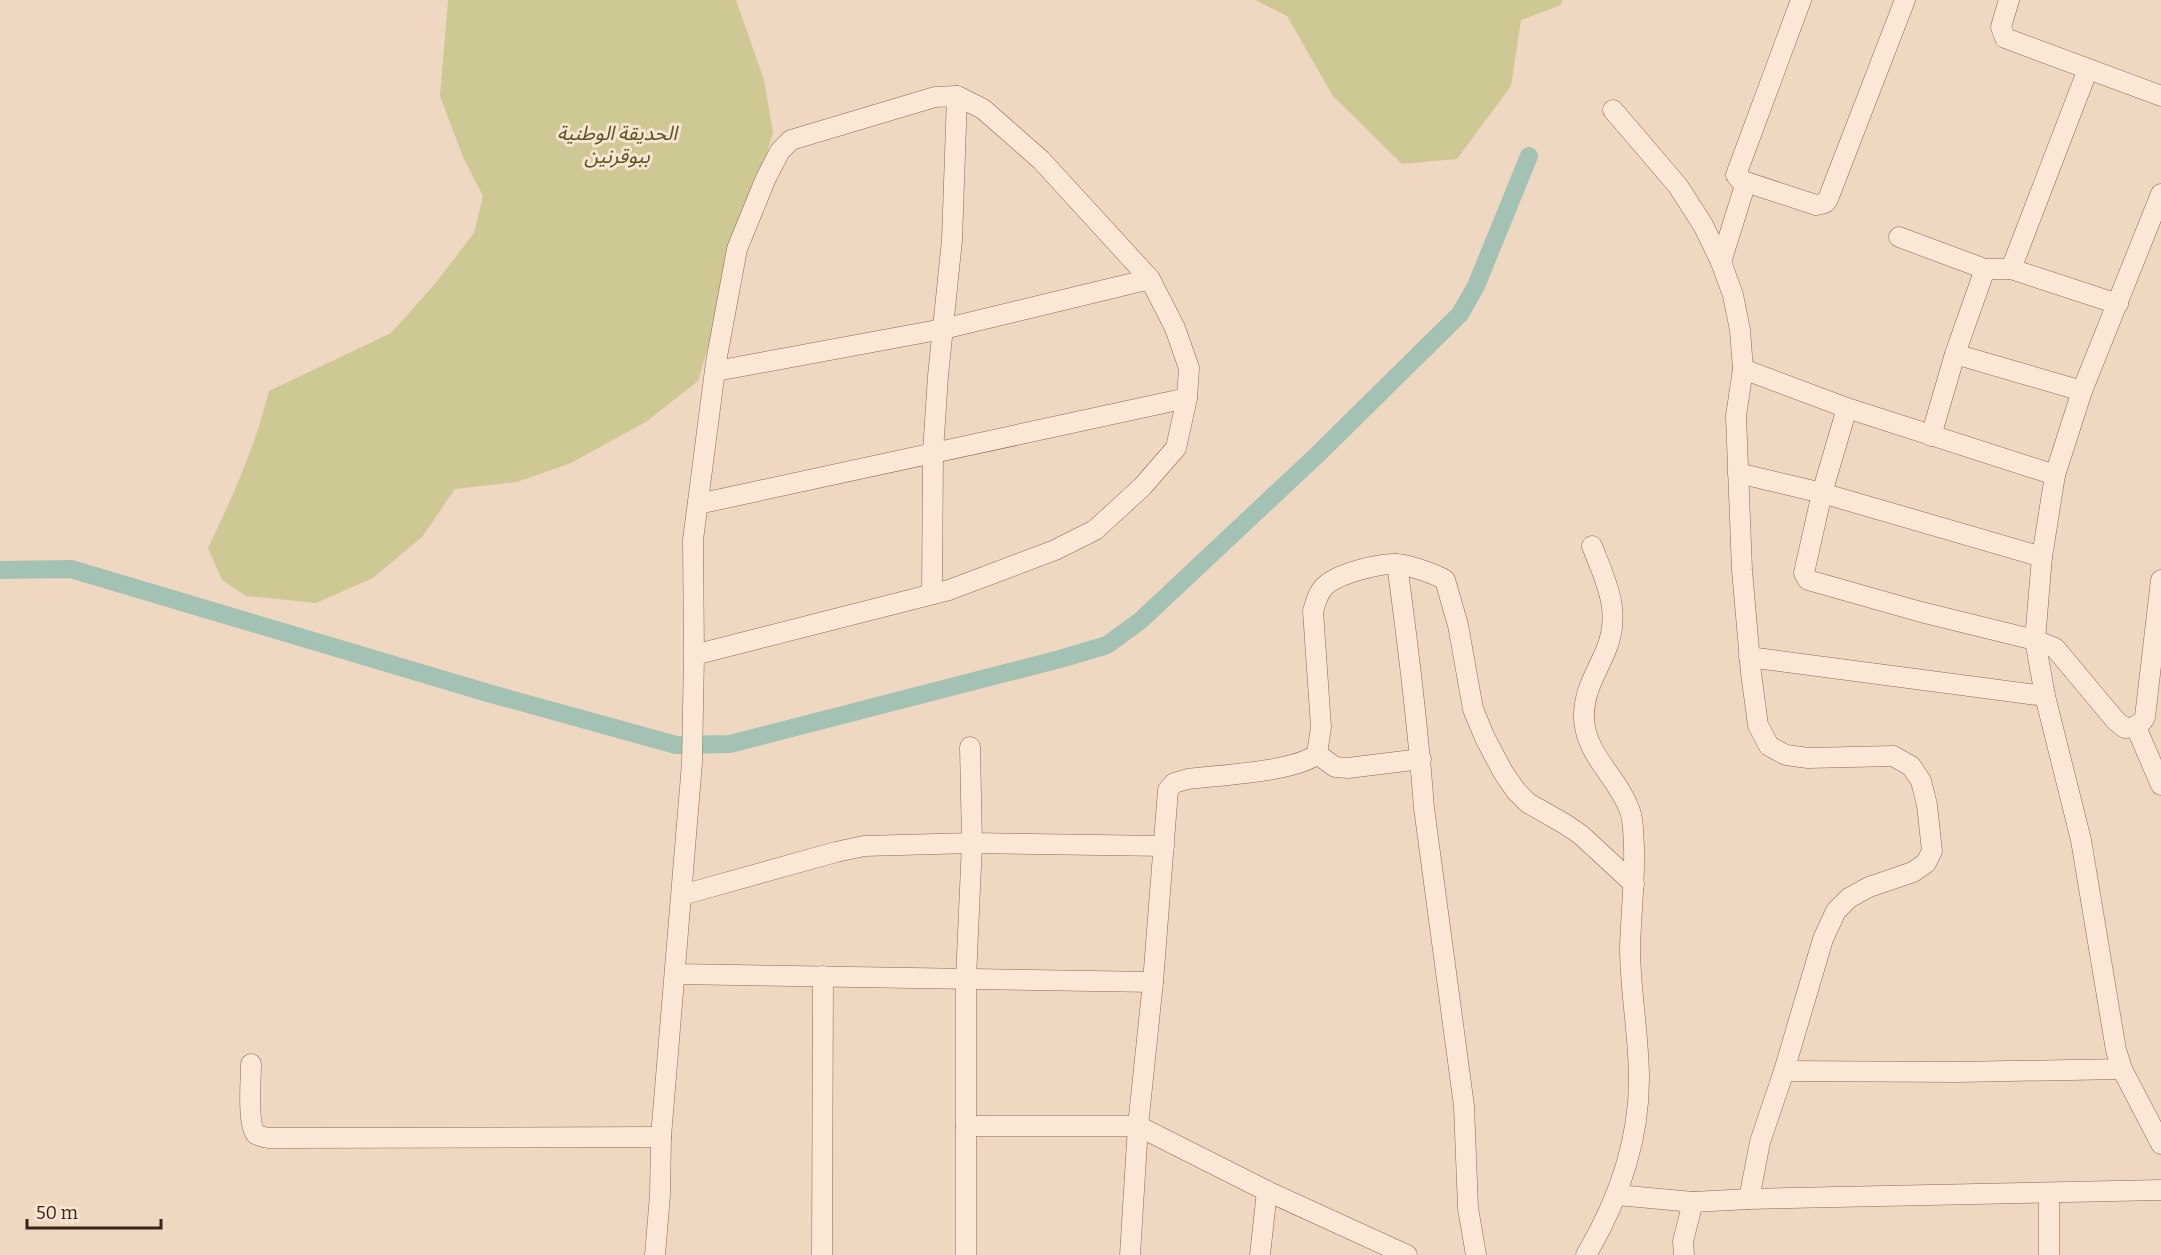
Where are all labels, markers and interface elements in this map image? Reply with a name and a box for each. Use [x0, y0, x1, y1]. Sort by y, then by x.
park label: الحديقة الوطنية ببوقرنين [557, 121, 679, 168]
scale bar [27, 1192, 160, 1230]
text: 50 m [36, 1202, 78, 1224]

